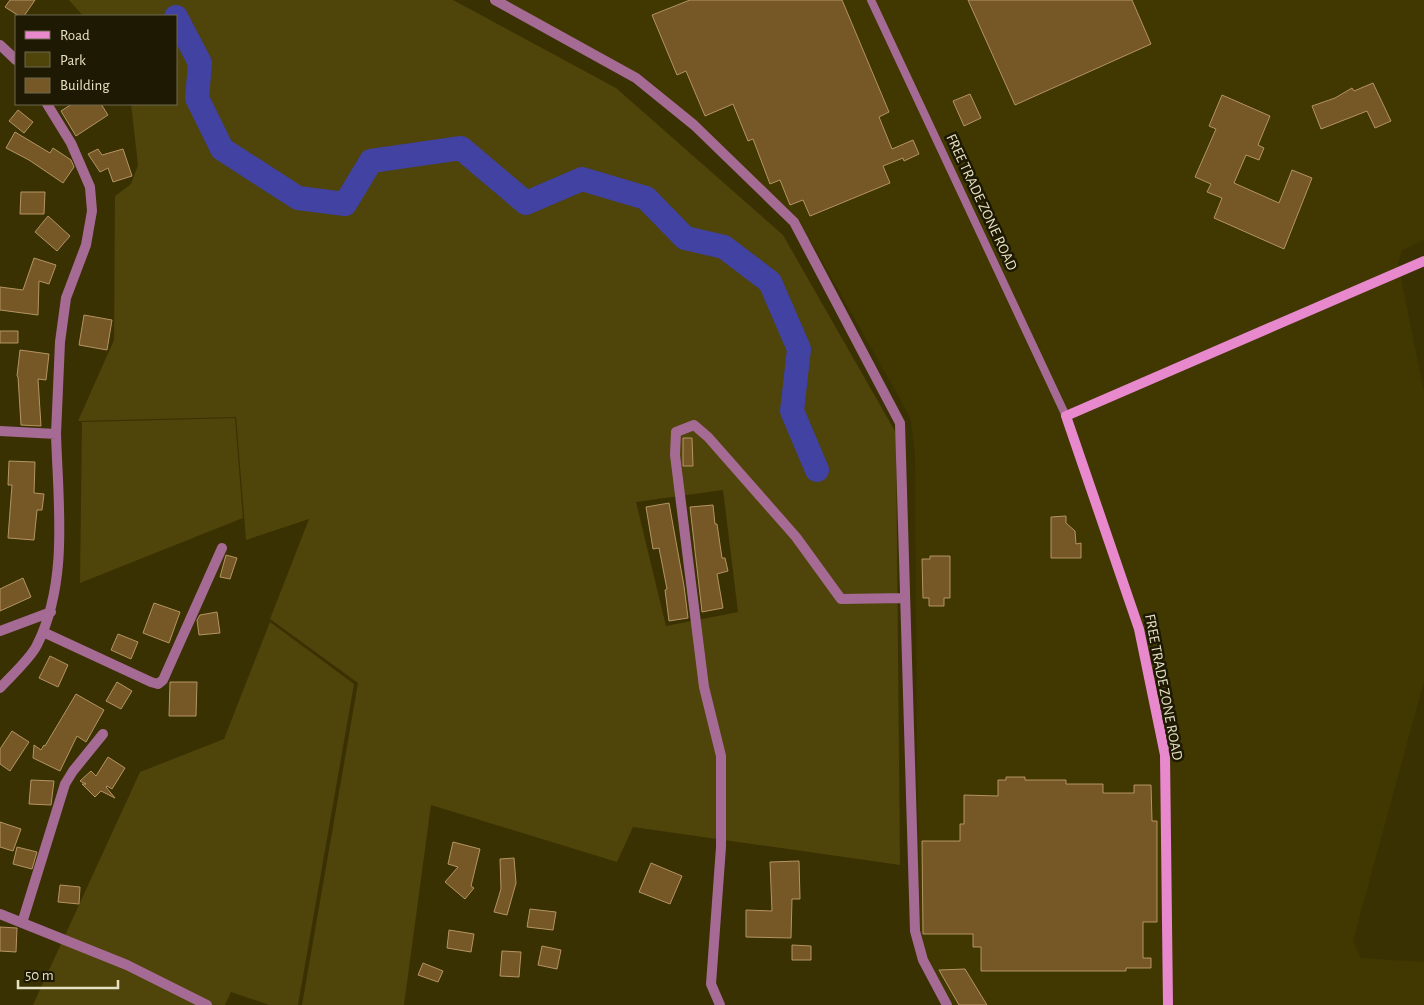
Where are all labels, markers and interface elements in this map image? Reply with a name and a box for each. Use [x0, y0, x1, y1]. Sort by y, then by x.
legend [15, 15, 178, 105]
text: Road [60, 28, 90, 43]
text: Park [60, 53, 86, 68]
text: Building [60, 78, 110, 93]
street label: FREE TRADE ZONE ROAD [943, 132, 1020, 273]
street label: FREE TRADE ZONE ROAD [1142, 613, 1185, 762]
scale bar [18, 958, 118, 990]
text: 50 m [25, 968, 54, 983]

